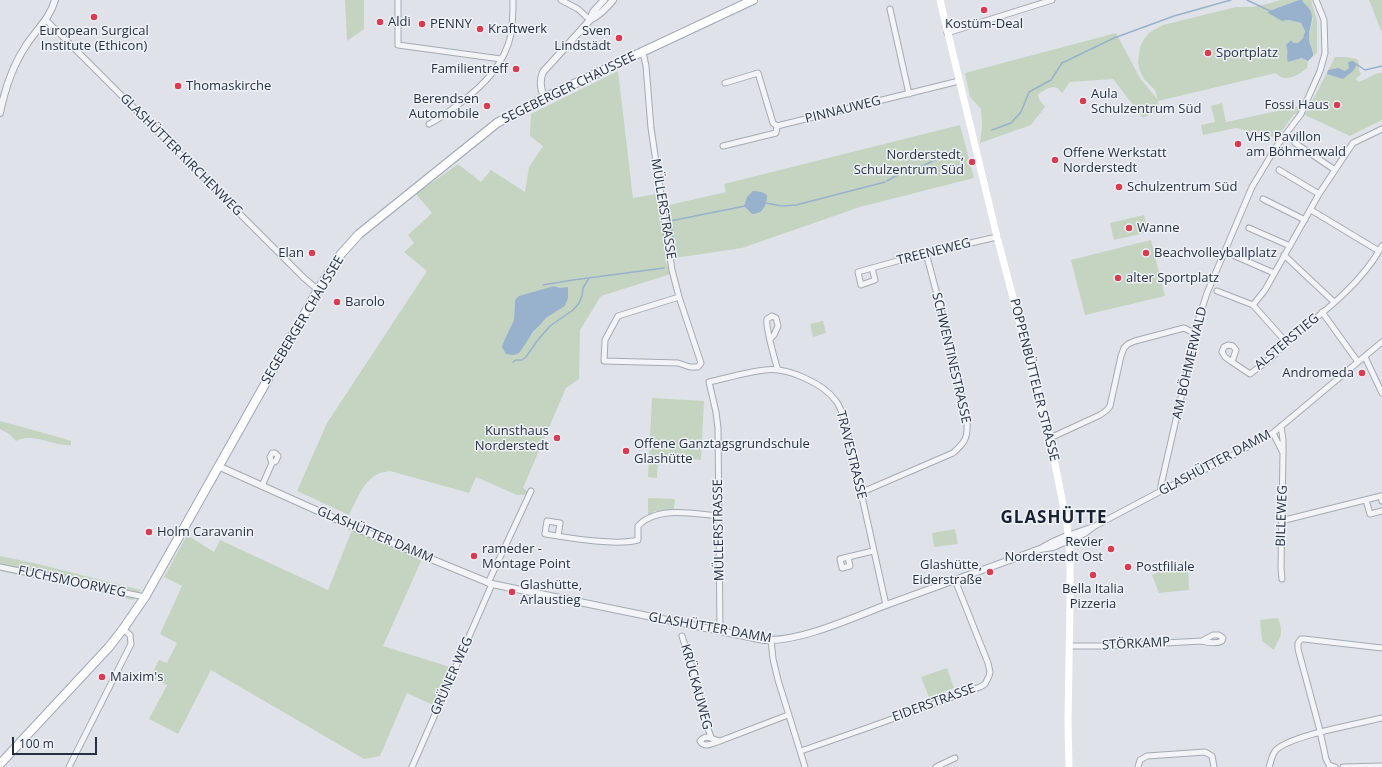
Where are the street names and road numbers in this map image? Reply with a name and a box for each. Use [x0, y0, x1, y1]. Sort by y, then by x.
street label: SEGEBERGER CHAUSSEE [500, 49, 638, 127]
street label: GLASHÜTTER KIRCHENWEG [117, 91, 245, 219]
street label: PINNAUWEG [804, 93, 882, 127]
street label: MÜLLERSTRASSE [647, 157, 679, 261]
street label: TREENEWEG [896, 235, 972, 269]
street label: SEGEBERGER CHAUSSEE [258, 253, 348, 387]
street label: SCHWENTINESTRASSE [928, 291, 974, 425]
street label: POPPENBÜTTELER STRASSE [1006, 297, 1062, 463]
street label: AM BÖHMERWALD [1169, 305, 1211, 421]
street label: ALSTERSTIEG [1252, 311, 1322, 373]
street label: TRAVESTRASSE [832, 409, 870, 501]
street label: GLASHÜTTER DAMM [1156, 427, 1274, 499]
street label: MÜLLERSTRASSE [710, 479, 728, 581]
street label: BILLEWEG [1273, 485, 1291, 547]
street label: GLASHÜTTER DAMM [315, 503, 435, 567]
street label: FUCHSMOORWEG [17, 563, 127, 601]
street label: GLASHÜTTER DAMM [647, 609, 773, 647]
street label: GRÜNER WEG [428, 634, 476, 718]
street label: STÖRKAMP [1102, 634, 1170, 654]
street label: KRÜCKAUWEG [677, 642, 715, 732]
street label: EIDERSTRASSE [890, 681, 978, 725]

